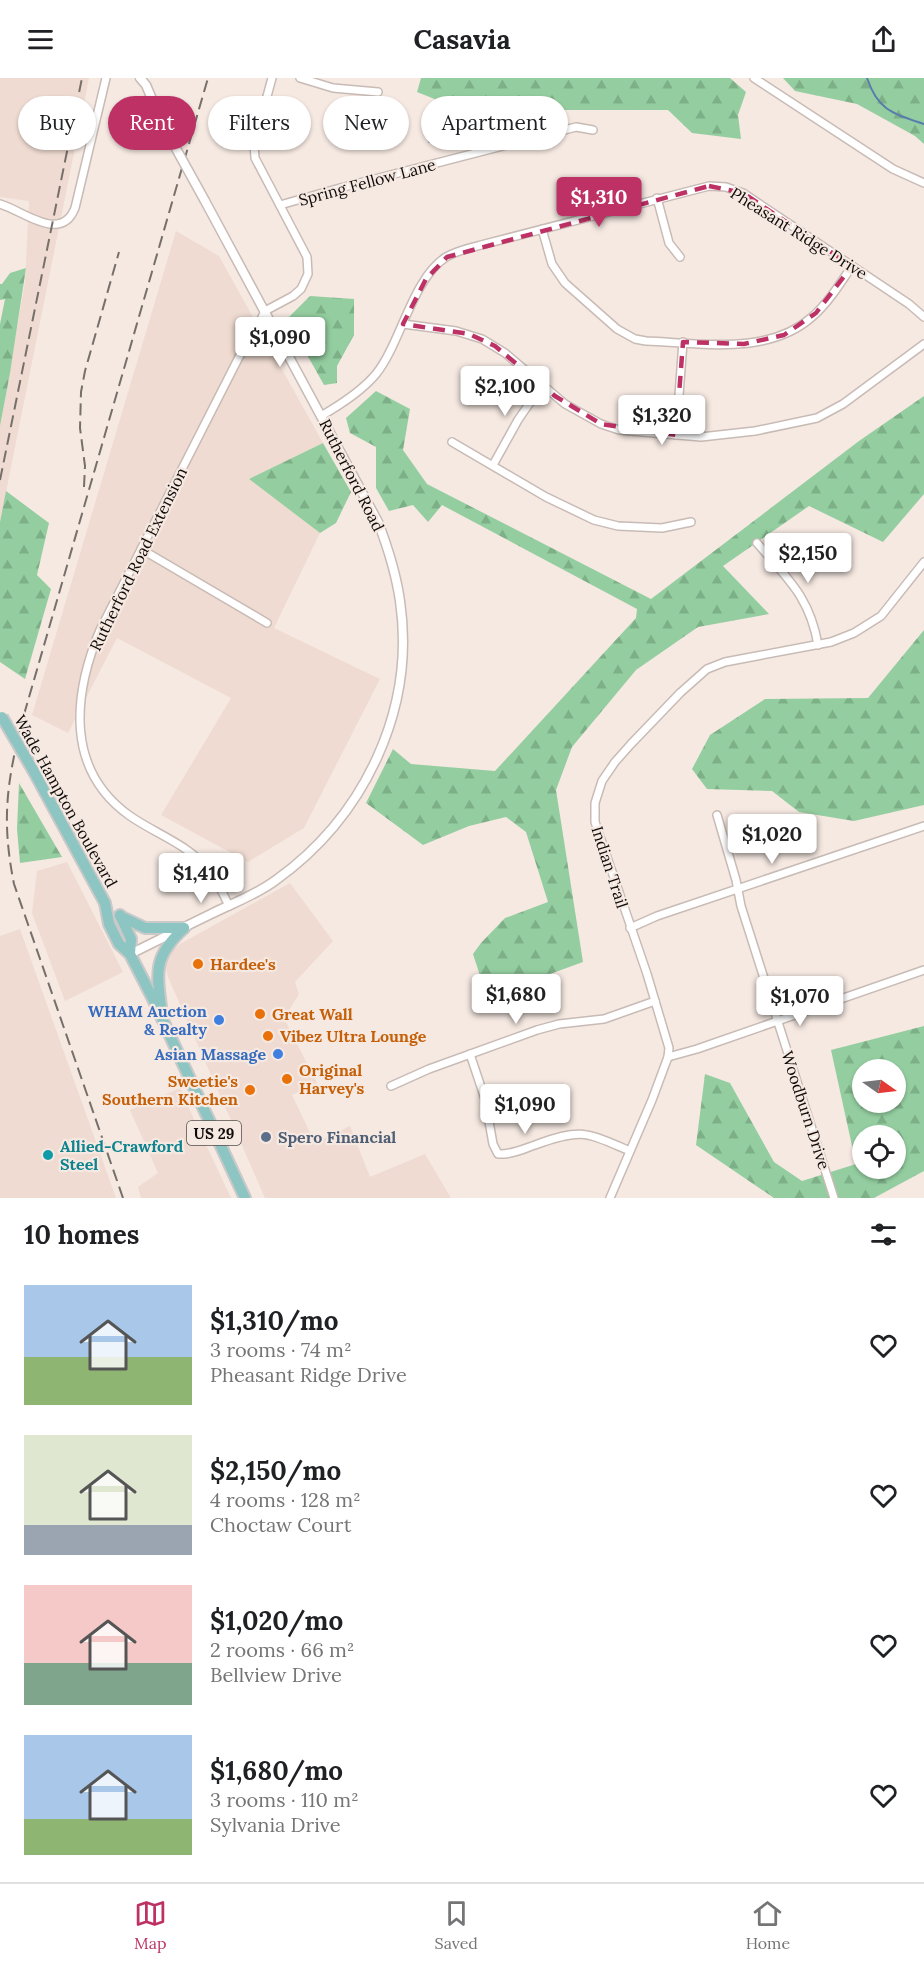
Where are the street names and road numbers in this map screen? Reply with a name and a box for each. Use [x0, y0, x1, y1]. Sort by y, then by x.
street label: Spring Fellow Lane [296, 154, 438, 210]
street label: Pheasant Ridge Drive [727, 183, 871, 283]
street label: Rutherford Road [315, 415, 389, 535]
street label: Rutherford Road Extension [85, 464, 191, 654]
street label: Wade Hampton Boulevard [10, 711, 122, 891]
street label: Indian Trail [587, 823, 633, 911]
street label: Woodburn Drive [777, 1048, 835, 1172]
road number: US 29 [187, 1121, 241, 1145]

